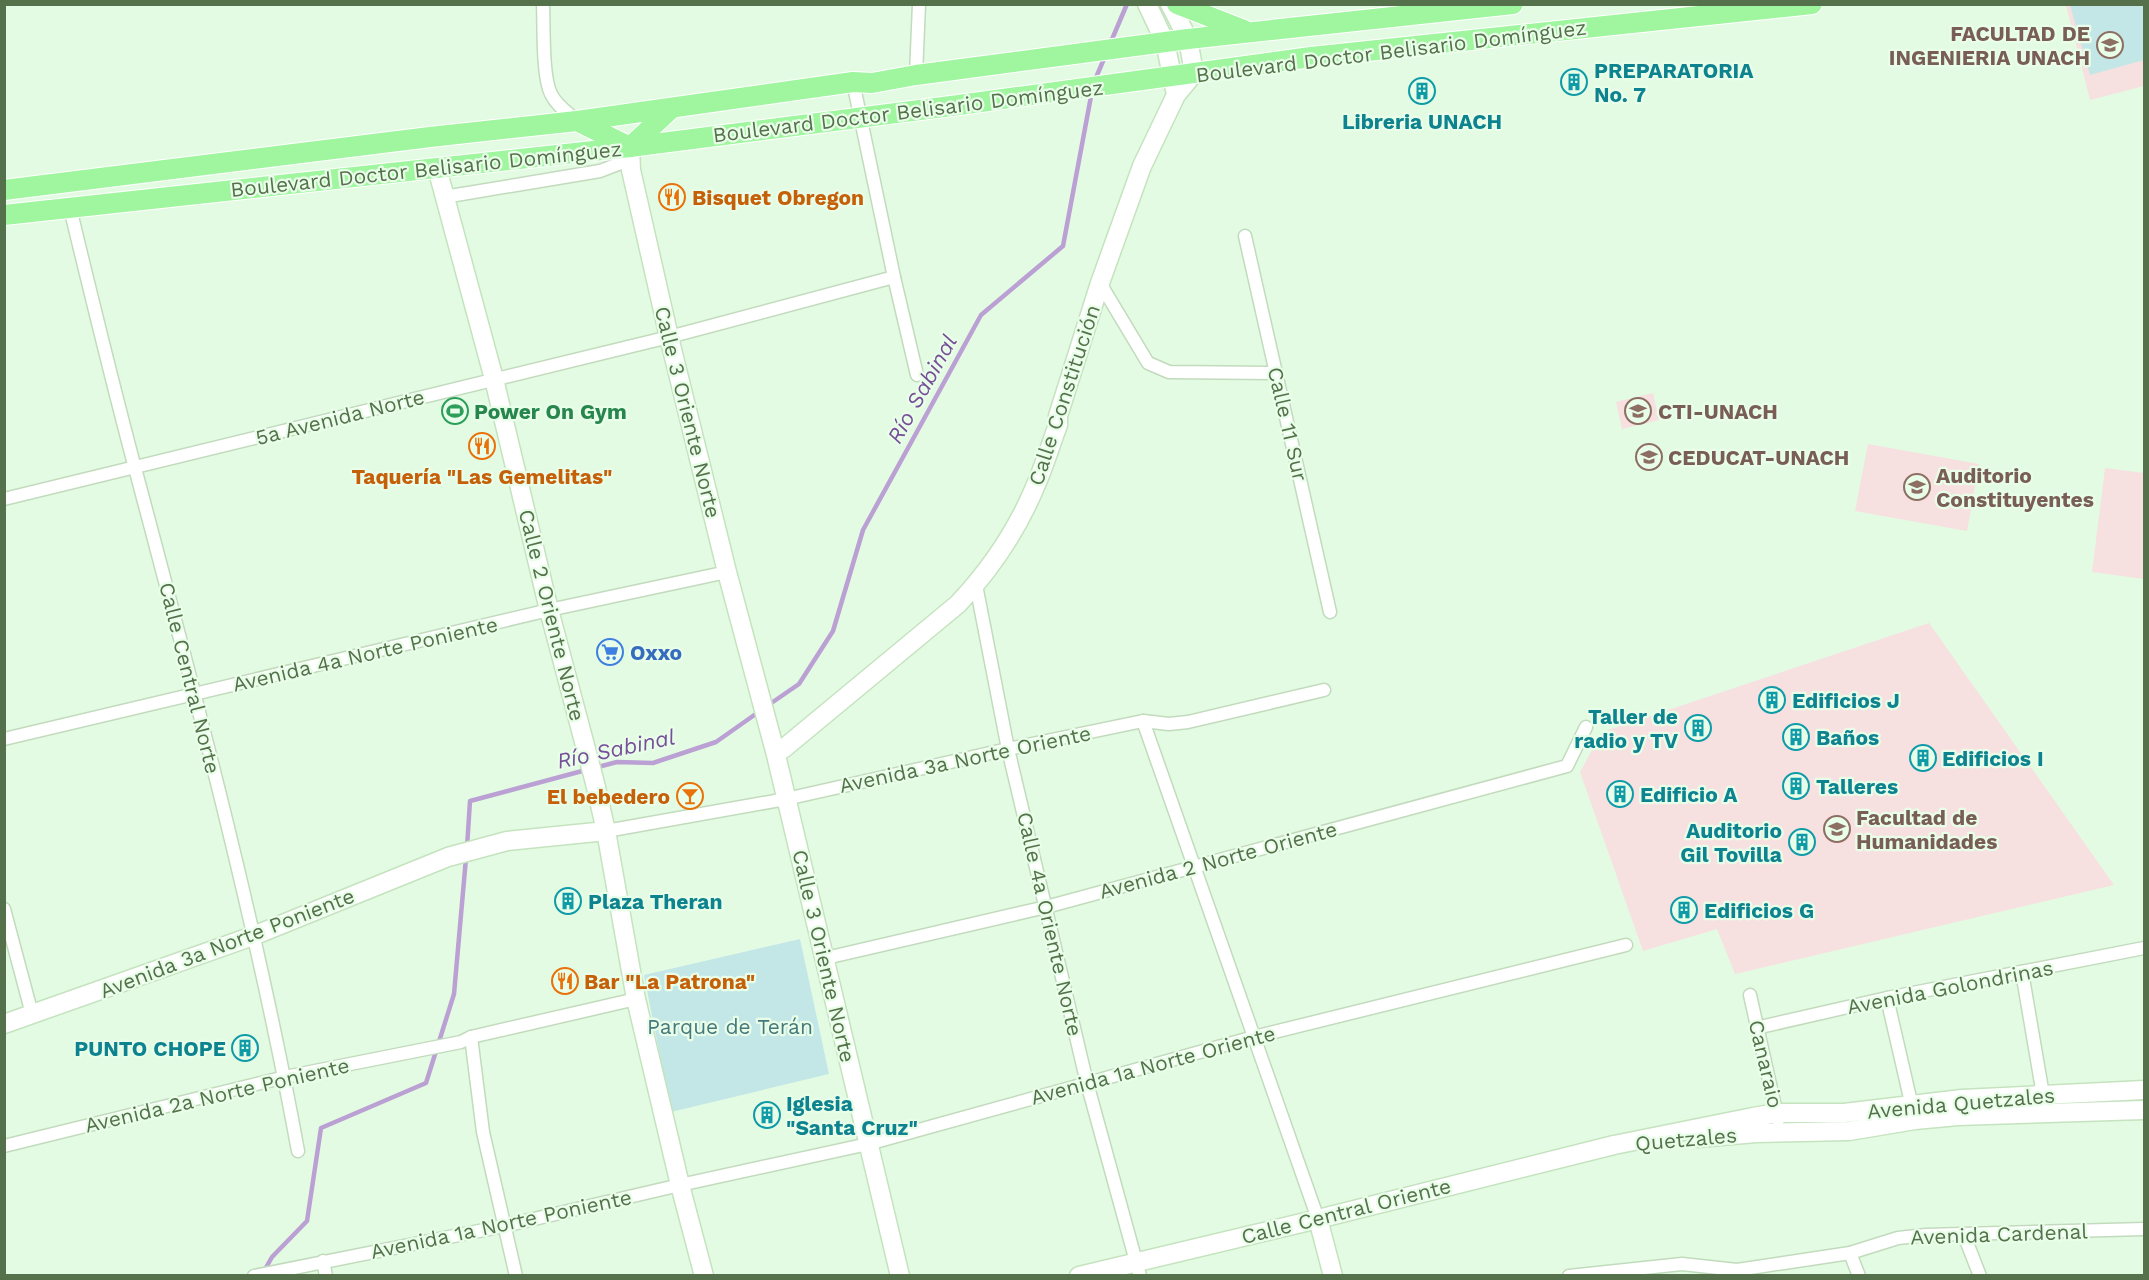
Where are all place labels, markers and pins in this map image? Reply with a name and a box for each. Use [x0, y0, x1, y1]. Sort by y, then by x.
place label: FACULTAD DE INGENIERIA UNACH [1889, 21, 2090, 70]
school or university icon: FACULTAD DE INGENIERIA UNACH [2095, 30, 2125, 60]
place label: PREPARATORIA No. 7 [1594, 58, 1754, 107]
building icon: PREPARATORIA No. 7 [1559, 67, 1589, 97]
building icon: Libreria UNACH [1407, 76, 1437, 106]
place label: Libreria UNACH [1342, 109, 1502, 134]
restaurant icon: Bisquet Obregon [657, 182, 687, 212]
place label: Bisquet Obregon [692, 185, 864, 210]
sports icon: Power On Gym [440, 396, 470, 426]
school or university icon: CTI-UNACH [1623, 396, 1653, 426]
place label: Power On Gym [474, 399, 627, 424]
place label: CTI-UNACH [1658, 399, 1778, 424]
restaurant icon: Taquería "Las Gemelitas" [467, 431, 497, 461]
school or university icon: CEDUCAT-UNACH [1634, 442, 1664, 472]
place label: CEDUCAT-UNACH [1668, 445, 1849, 470]
place label: Auditorio Constituyentes [1936, 463, 2094, 512]
place label: Taquería "Las Gemelitas" [351, 464, 613, 489]
school or university icon: Auditorio Constituyentes [1902, 472, 1932, 502]
supermarket icon: Oxxo [595, 637, 625, 667]
place label: Oxxo [630, 640, 682, 665]
building icon: Edificios J [1757, 685, 1787, 715]
place label: Edificios J [1792, 688, 1900, 713]
place label: Taller de radio y TV [1574, 704, 1679, 753]
building icon: Taller de radio y TV [1683, 713, 1713, 743]
building icon: Baños [1781, 722, 1811, 752]
place label: Baños [1816, 725, 1879, 750]
building icon: Edificios I [1908, 743, 1938, 773]
place label: Edificios I [1942, 746, 2044, 771]
building icon: Talleres [1781, 771, 1811, 801]
place label: Talleres [1816, 774, 1898, 799]
building icon: Edificio A [1605, 779, 1635, 809]
bar icon: El bebedero [675, 781, 705, 811]
place label: Edificio A [1640, 782, 1738, 807]
place label: El bebedero [547, 784, 670, 809]
place label: Facultad de Humanidades [1856, 805, 1997, 854]
school or university icon: Facultad de Humanidades [1822, 814, 1852, 844]
place label: Auditorio Gil Tovilla [1680, 818, 1783, 867]
building icon: Auditorio Gil Tovilla [1787, 827, 1817, 857]
building icon: Plaza Theran [553, 886, 583, 916]
place label: Plaza Theran [588, 889, 723, 914]
building icon: Edificios G [1669, 895, 1699, 925]
place label: Edificios G [1704, 898, 1814, 923]
restaurant icon: Bar "La Patrona" [550, 966, 580, 996]
place label: Bar "La Patrona" [584, 969, 755, 994]
building icon: PUNTO CHOPE [230, 1033, 260, 1063]
place label: PUNTO CHOPE [74, 1036, 226, 1061]
place label: Iglesia "Santa Cruz" [786, 1091, 918, 1140]
building icon: Iglesia "Santa Cruz" [752, 1100, 782, 1130]

